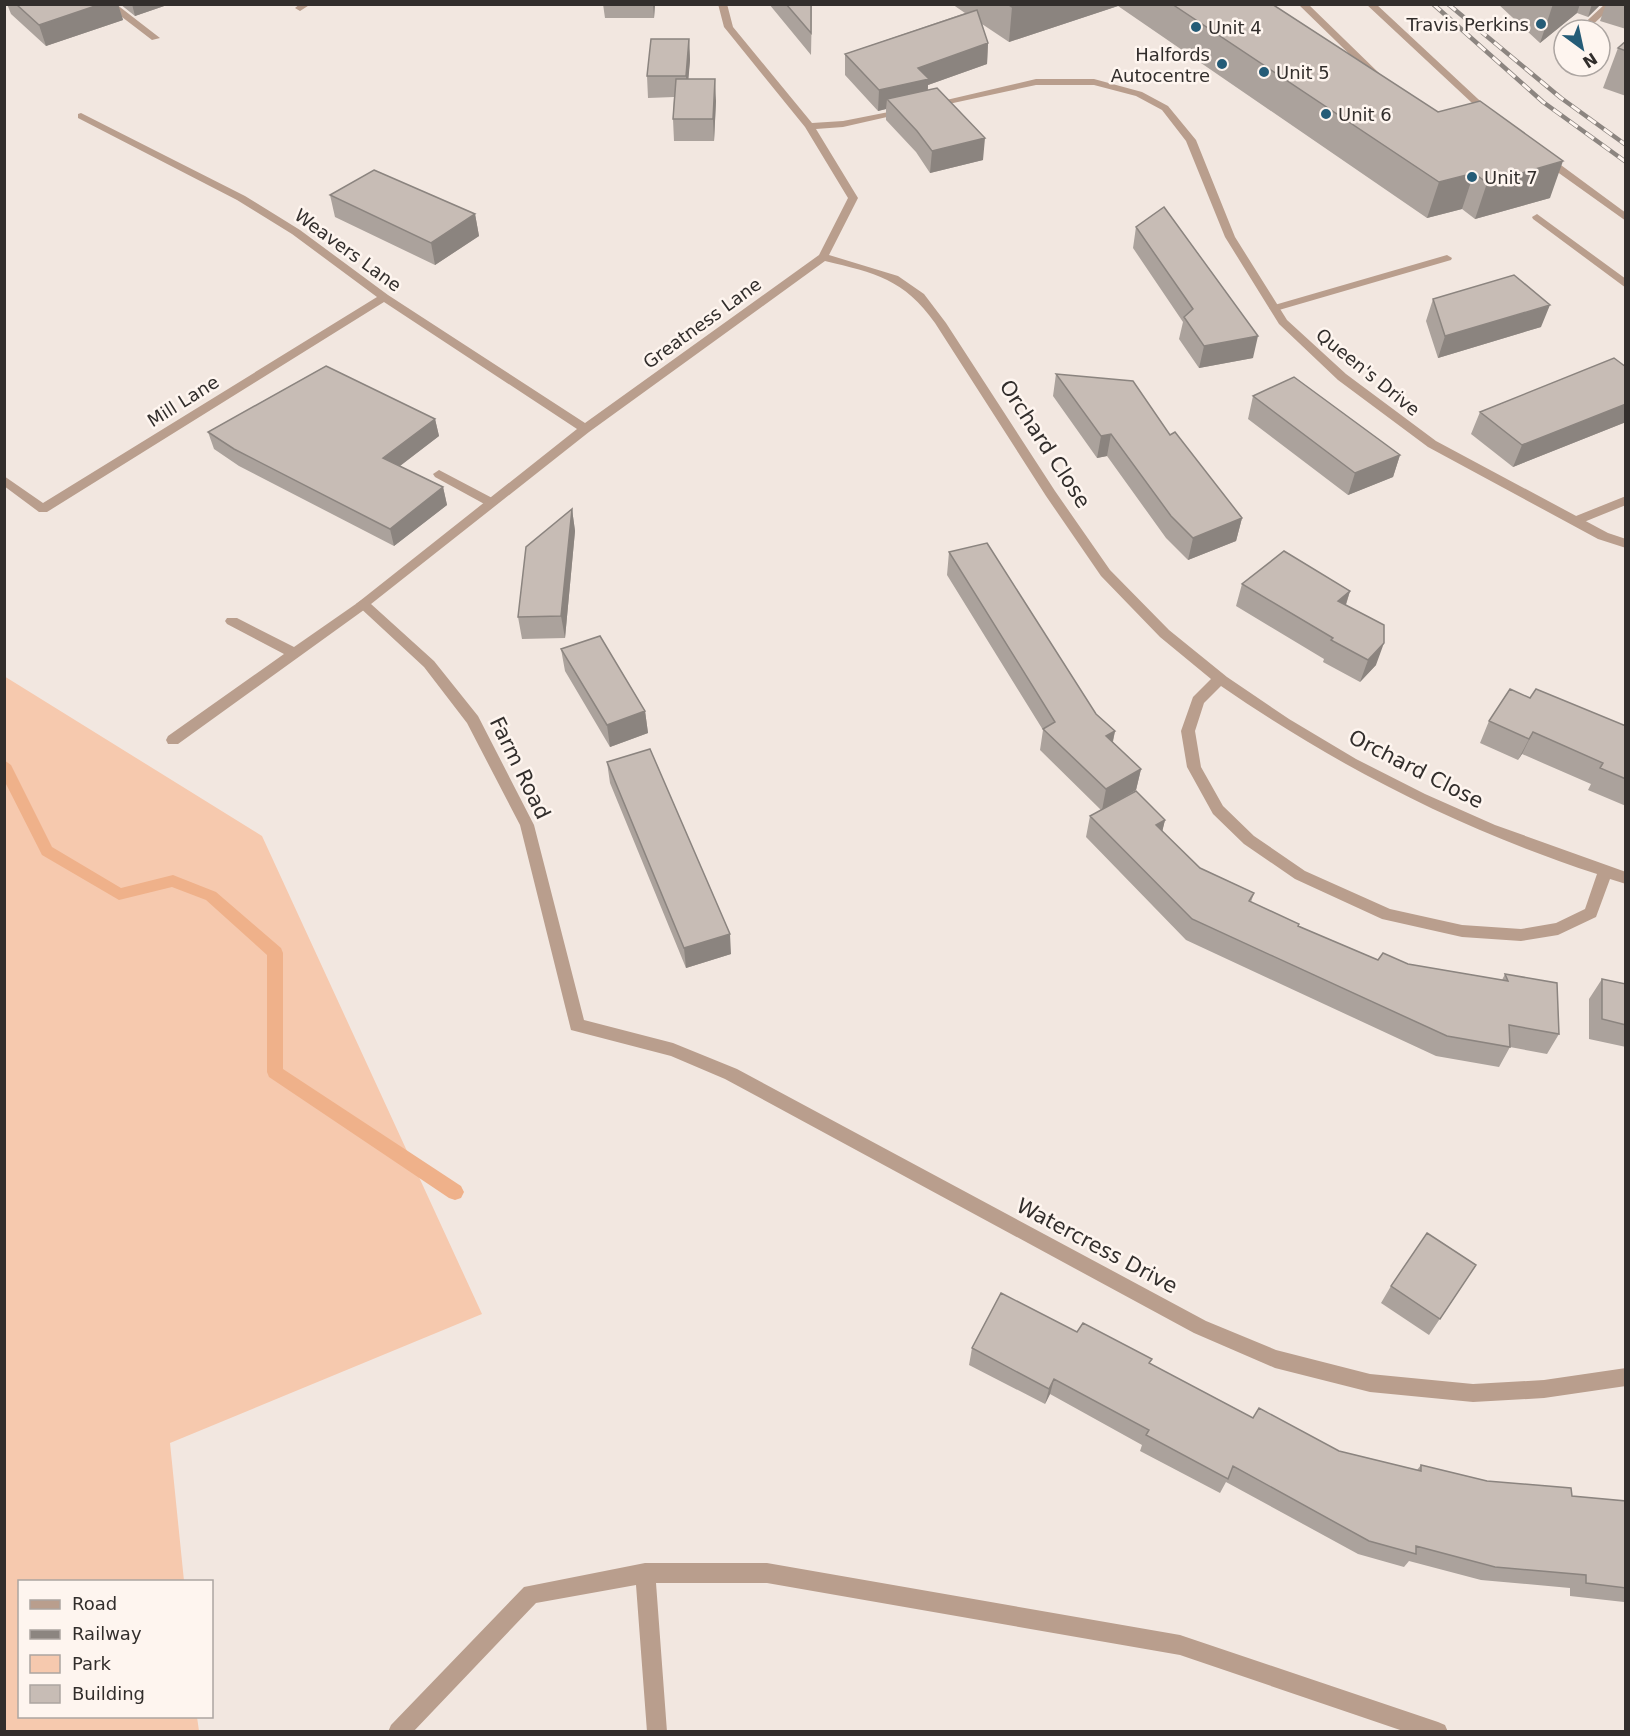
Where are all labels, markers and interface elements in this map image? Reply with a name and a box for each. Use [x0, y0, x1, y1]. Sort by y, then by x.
place label: Travis Perkins [1406, 14, 1529, 35]
place label: Unit 4 [1208, 17, 1262, 38]
marker: Travis Perkins [1534, 17, 1548, 31]
north arrow [1552, 18, 1612, 78]
marker: Unit 4 [1189, 20, 1203, 34]
place label: Halfords Autocentre [1111, 44, 1210, 86]
text: N [1579, 49, 1601, 72]
marker: Halfords Autocentre [1215, 57, 1229, 71]
place label: Unit 5 [1276, 62, 1330, 83]
marker: Unit 5 [1257, 65, 1271, 79]
place label: Unit 6 [1338, 104, 1392, 125]
marker: Unit 6 [1319, 107, 1333, 121]
place label: Unit 7 [1484, 167, 1538, 188]
marker: Unit 7 [1465, 170, 1479, 184]
street label: Weavers Lane [291, 204, 405, 296]
street label: Greatness Lane [639, 273, 765, 373]
street label: Queen's Drive [1312, 324, 1424, 420]
street label: Mill Lane [144, 371, 222, 431]
street label: Orchard Close [995, 375, 1095, 513]
street label: Farm Road [485, 713, 555, 823]
street label: Orchard Close [1345, 725, 1487, 813]
street label: Watercress Drive [1012, 1193, 1182, 1299]
legend [18, 1580, 213, 1718]
text: Road [72, 1593, 117, 1614]
text: Railway [72, 1623, 142, 1644]
text: Park [72, 1653, 111, 1674]
text: Building [72, 1683, 145, 1704]

